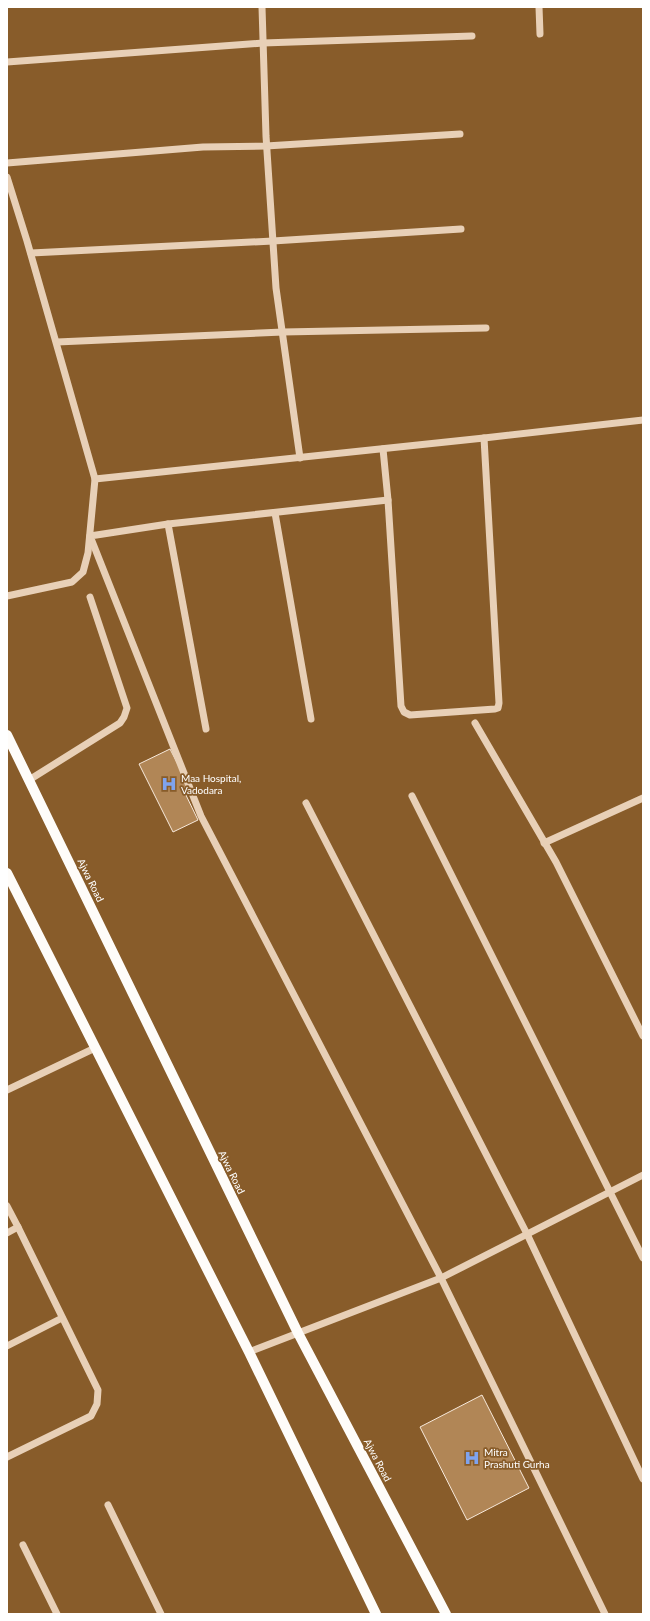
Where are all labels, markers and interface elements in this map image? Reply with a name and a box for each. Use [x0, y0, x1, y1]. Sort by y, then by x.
place label: Maa Hospital, Vadodara [181, 772, 241, 796]
hospital icon: Maa Hospital, Vadodara [160, 775, 178, 793]
street label: Ajwa Road [75, 856, 107, 904]
street label: Ajwa Road [216, 1148, 248, 1196]
street label: Ajwa Road [362, 1437, 394, 1483]
place label: Mitra Prashuti Gurha [484, 1446, 550, 1470]
hospital icon: Mitra Prashuti Gurha [463, 1449, 481, 1467]

